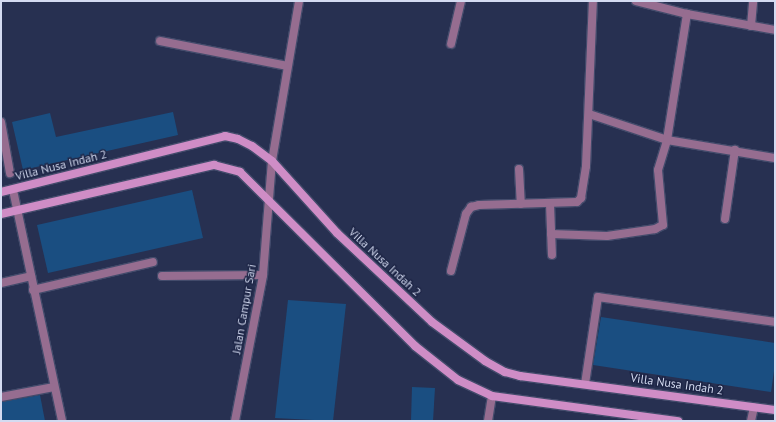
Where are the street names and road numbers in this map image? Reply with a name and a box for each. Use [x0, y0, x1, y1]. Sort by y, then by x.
street label: Villa Nusa Indah 2 [14, 147, 108, 183]
street label: Villa Nusa Indah 2 [346, 225, 424, 299]
street label: Jalan Campur Sari [229, 263, 259, 355]
street label: Villa Nusa Indah 2 [630, 370, 724, 398]

